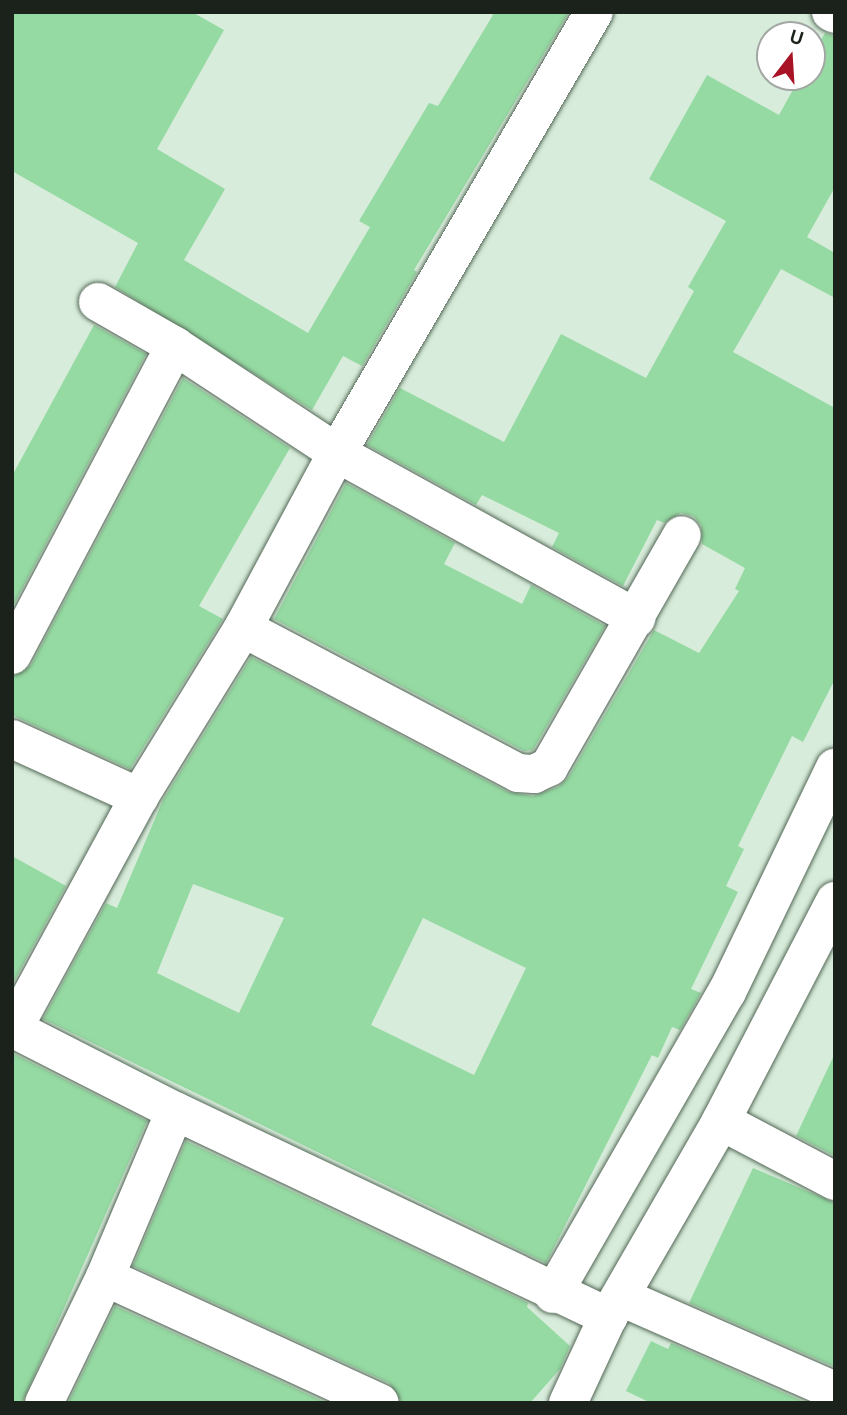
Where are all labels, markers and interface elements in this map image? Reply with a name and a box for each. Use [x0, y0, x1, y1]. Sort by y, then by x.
north arrow [756, 21, 826, 91]
text: U [787, 23, 807, 51]

